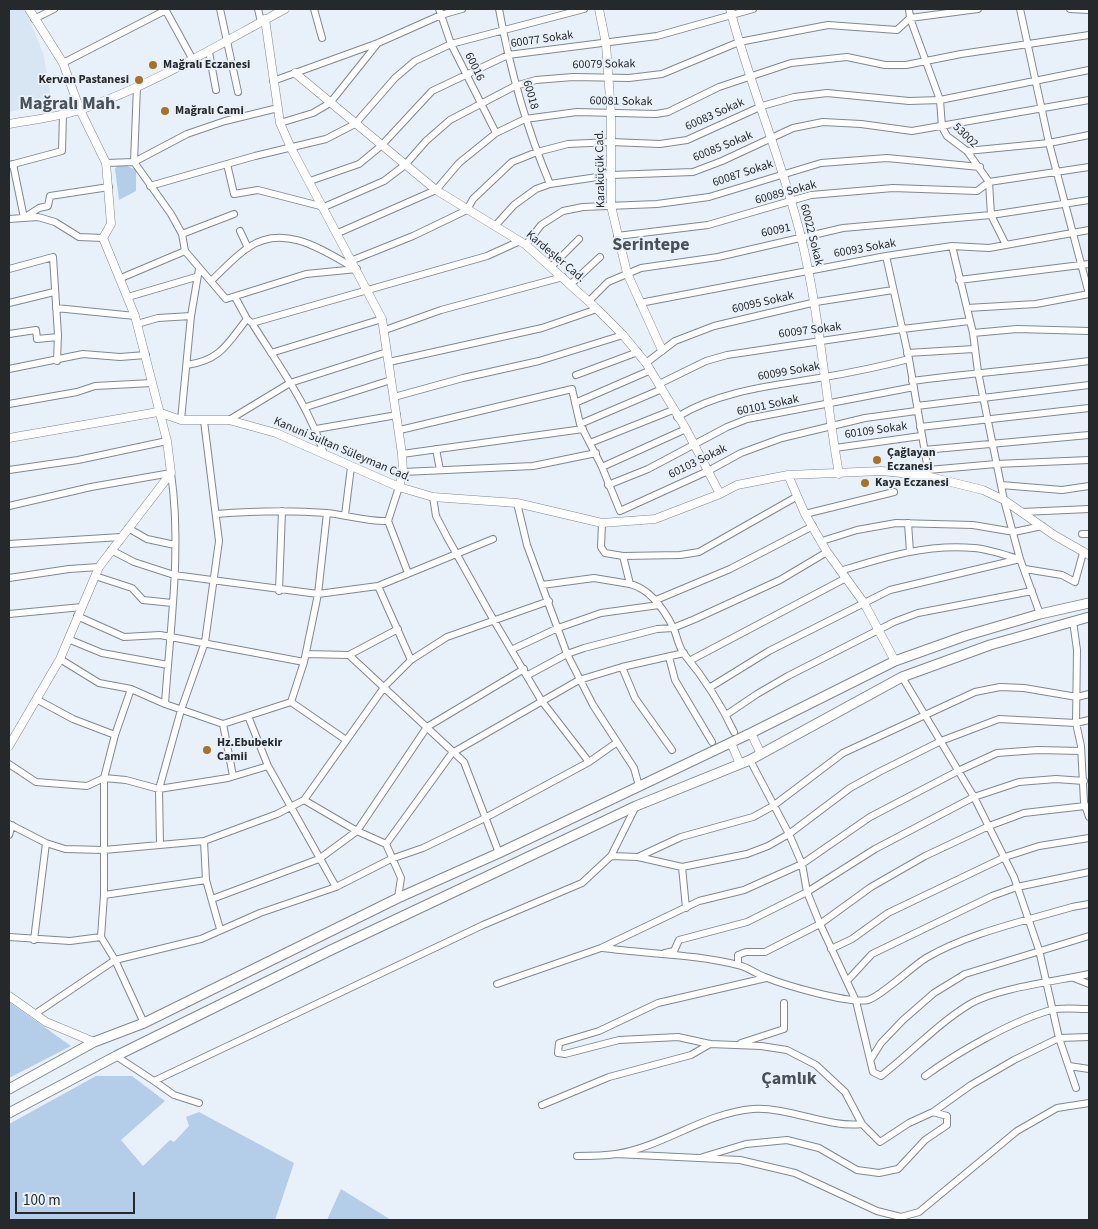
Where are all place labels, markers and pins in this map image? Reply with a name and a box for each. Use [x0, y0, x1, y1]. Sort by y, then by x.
place label: Mağralı Eczanesi [163, 58, 250, 72]
marker: Mağralı Eczanesi [147, 59, 159, 71]
place label: Kervan Pastanesi [39, 73, 129, 87]
marker: Kervan Pastanesi [133, 74, 145, 86]
place label: Mağralı Cami [175, 104, 244, 118]
marker: Mağralı Cami [159, 105, 171, 117]
place label: Çağlayan Eczanesi [887, 446, 936, 474]
marker: Çağlayan Eczanesi [871, 454, 883, 466]
place label: Kaya Eczanesi [875, 476, 949, 490]
marker: Kaya Eczanesi [859, 477, 871, 489]
place label: Hz.Ebubekir Camii [217, 736, 282, 764]
marker: Hz.Ebubekir Camii [201, 744, 213, 756]

